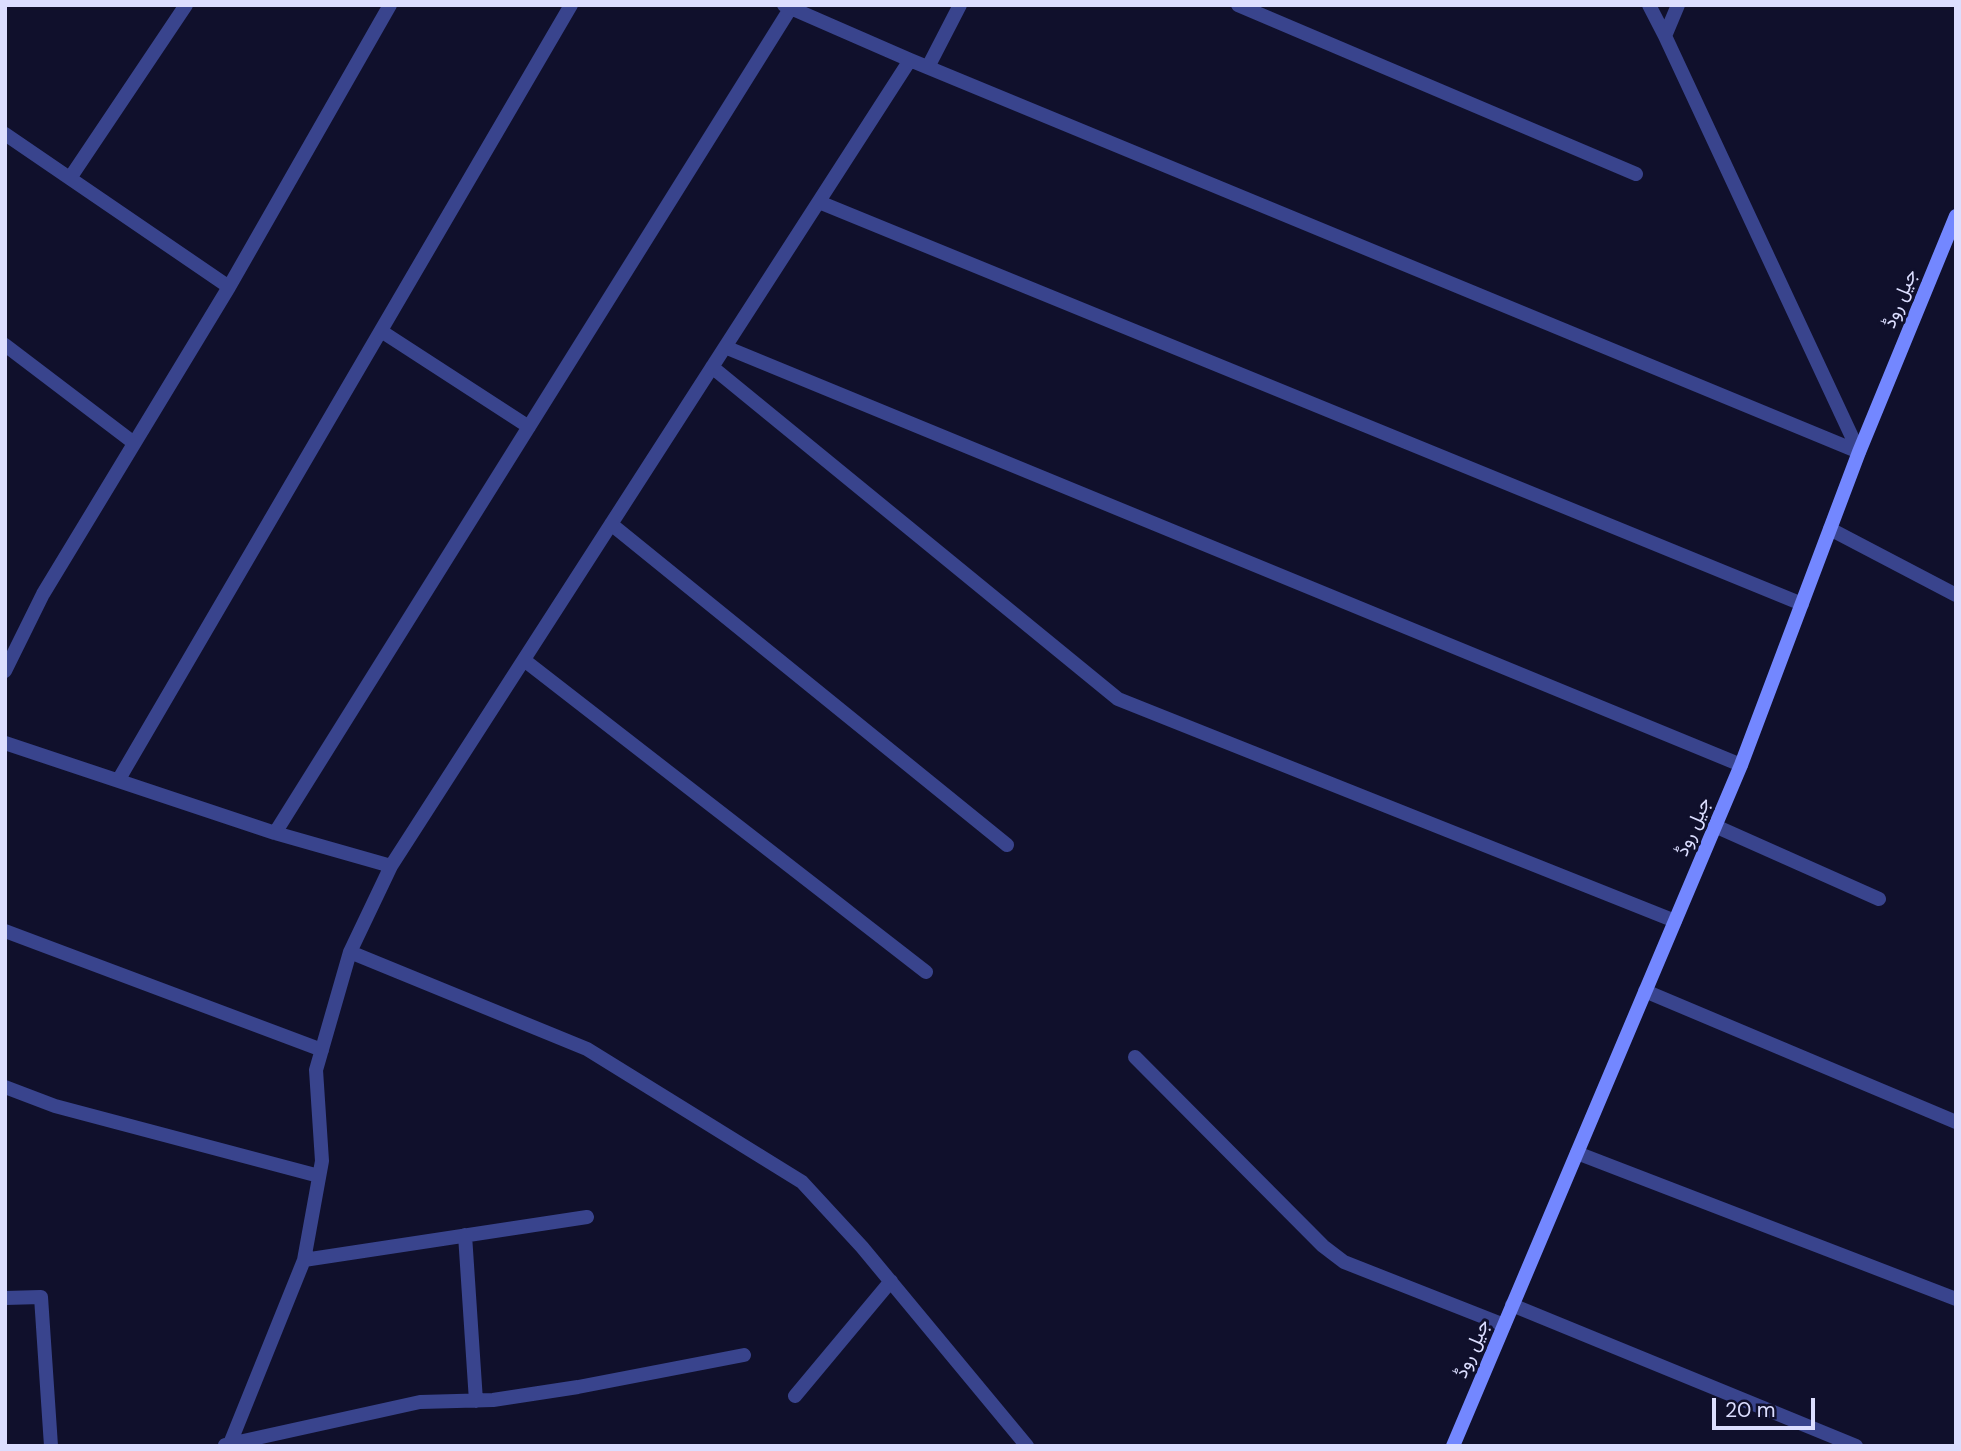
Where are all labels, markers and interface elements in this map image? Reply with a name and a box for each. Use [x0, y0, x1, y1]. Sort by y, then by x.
street label: جیل روڈ [1879, 266, 1923, 332]
street label: جیل روڈ [1671, 794, 1717, 860]
street label: جیل روڈ [1450, 1316, 1496, 1382]
scale bar [1716, 1384, 1819, 1428]
text: 20 m [1725, 1396, 1776, 1424]

